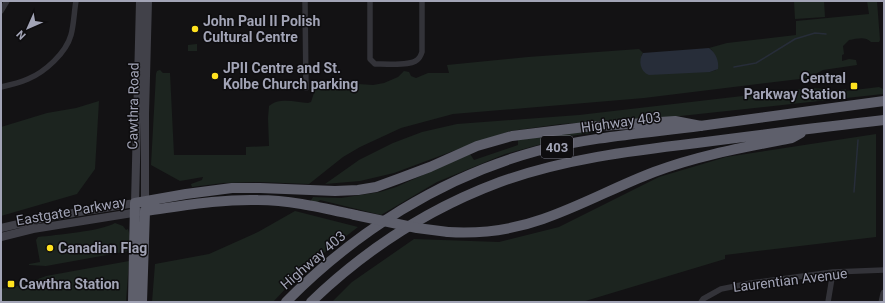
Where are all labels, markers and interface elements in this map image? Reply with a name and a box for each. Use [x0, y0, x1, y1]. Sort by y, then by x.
north arrow [8, 8, 48, 48]
place label: John Paul II Polish Cultural Centre [203, 13, 320, 45]
marker: John Paul II Polish Cultural Centre [190, 24, 200, 34]
text: N [14, 27, 29, 42]
place label: JPII Centre and St. Kolbe Church parking [223, 60, 358, 92]
street label: Cawthra Road [124, 62, 142, 150]
place label: Central Parkway Station [744, 70, 846, 102]
marker: JPII Centre and St. Kolbe Church parking [210, 71, 220, 81]
marker: Central Parkway Station [849, 81, 859, 91]
street label: Highway 403 [580, 108, 662, 136]
road number: 403 [541, 136, 573, 158]
street label: Eastgate Parkway [15, 193, 128, 229]
street label: Highway 403 [277, 227, 349, 293]
place label: Canadian Flag [58, 240, 147, 256]
marker: Canadian Flag [45, 243, 55, 253]
street label: Laurentian Avenue [732, 265, 848, 295]
place label: Cawthra Station [19, 276, 120, 292]
marker: Cawthra Station [6, 279, 16, 289]

